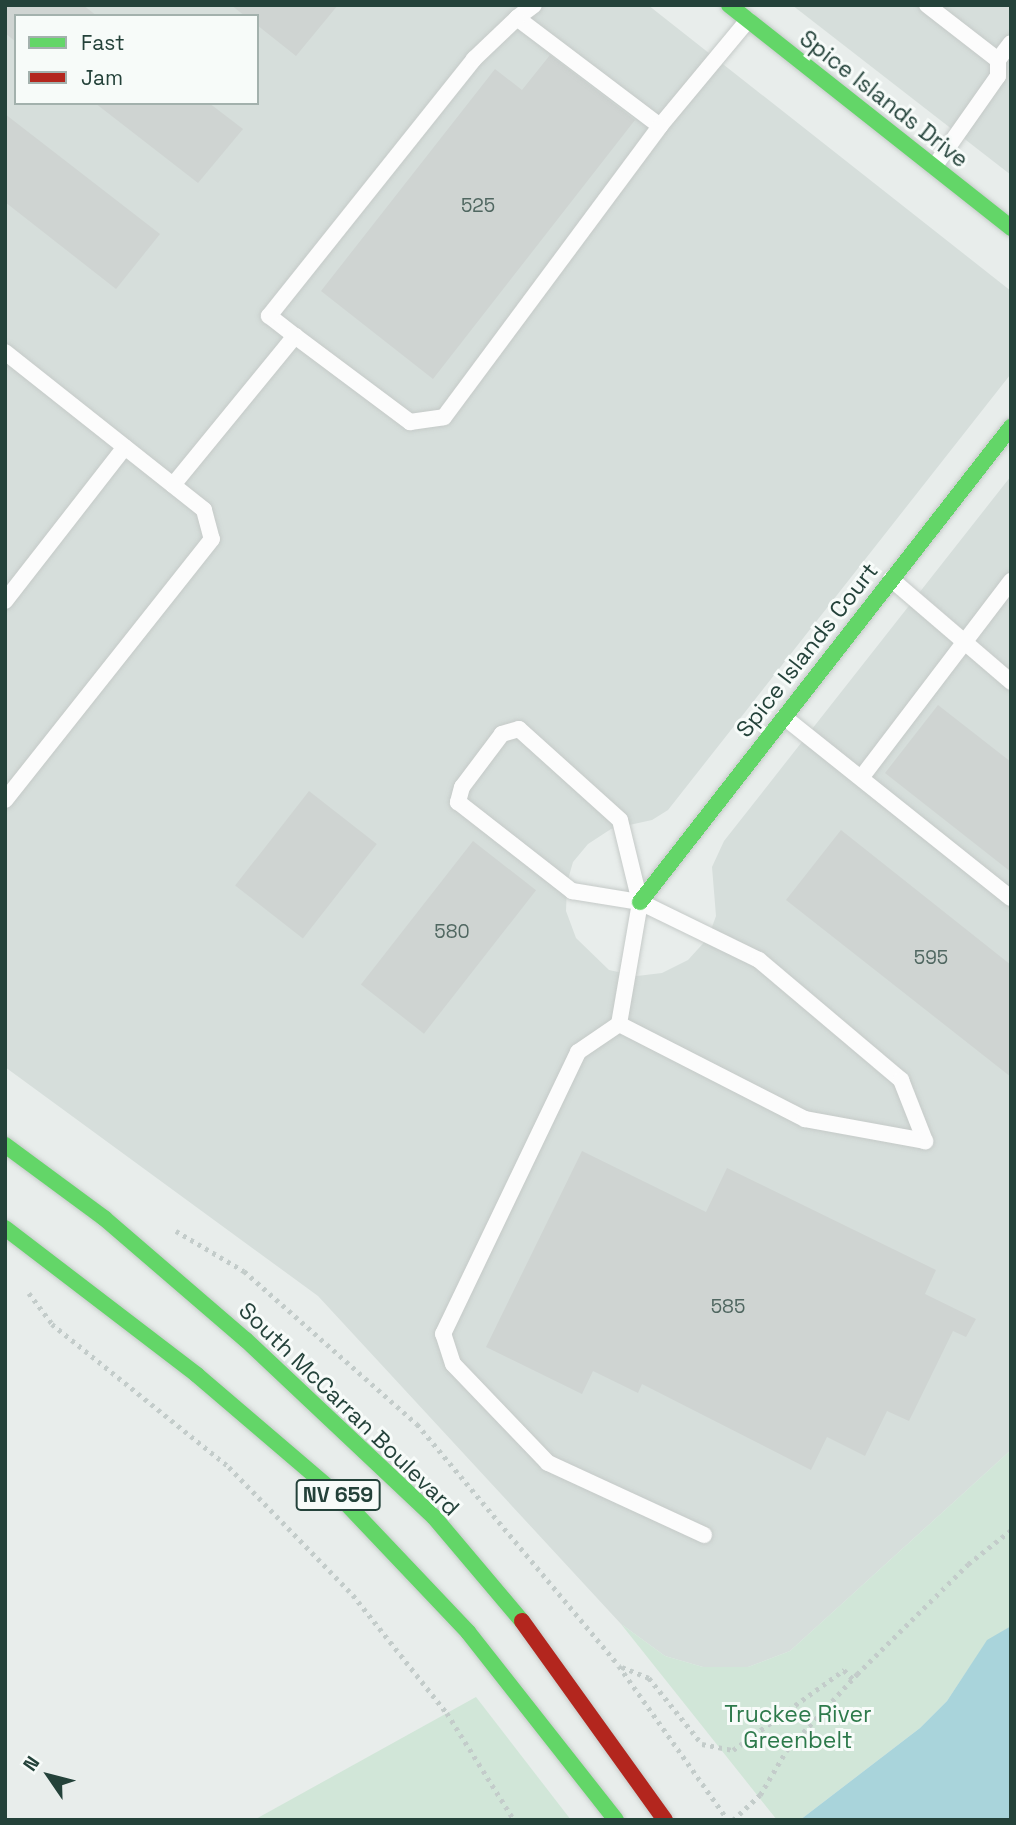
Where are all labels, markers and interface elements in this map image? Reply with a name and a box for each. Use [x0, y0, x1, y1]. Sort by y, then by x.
legend [14, 14, 259, 105]
street label: Spice Islands Drive [794, 25, 974, 173]
text: Fast [81, 29, 125, 56]
text: Jam [81, 64, 123, 91]
house number: 525 [461, 195, 495, 217]
street label: Spice Islands Court [730, 557, 884, 743]
house number: 580 [434, 921, 470, 943]
house number: 595 [914, 947, 948, 969]
street label: South McCarran Boulevard [233, 1296, 465, 1522]
house number: 585 [711, 1296, 745, 1318]
road number: NV 659 [294, 1478, 382, 1512]
park label: Truckee River Greenbelt [724, 1700, 872, 1754]
north arrow [14, 1741, 84, 1811]
text: N [17, 1751, 45, 1776]

